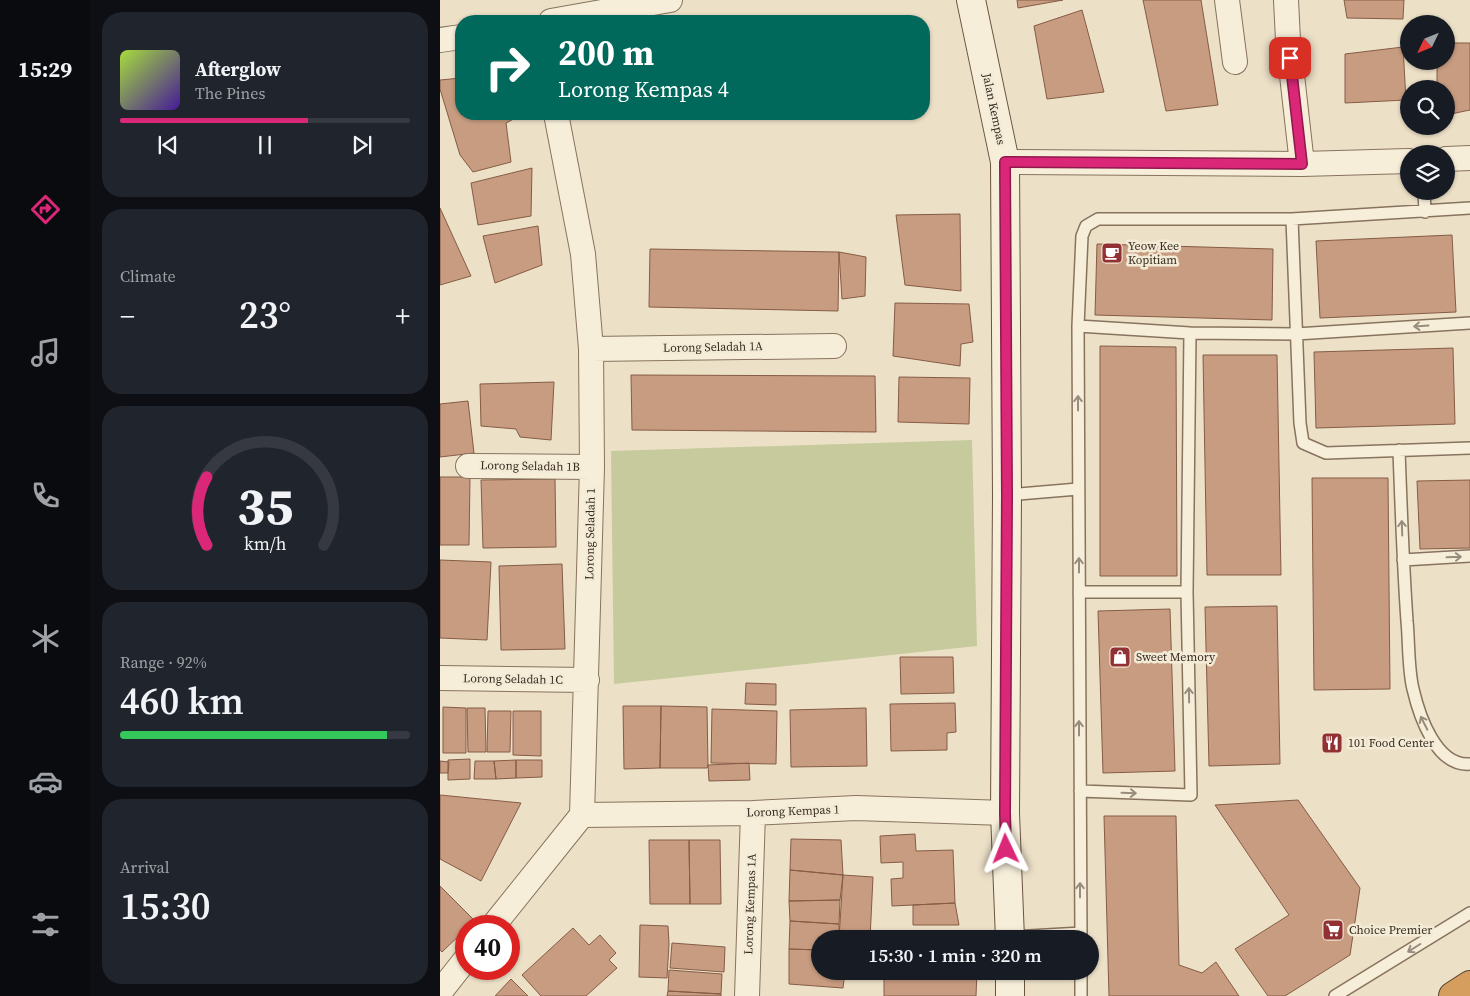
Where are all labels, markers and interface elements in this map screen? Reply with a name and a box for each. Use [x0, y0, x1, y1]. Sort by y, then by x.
north arrow [1400, 15, 1455, 70]
map controls [1400, 15, 1455, 200]
text: 200 m [558, 29, 654, 77]
icon: right [475, 35, 540, 100]
pin [1269, 37, 1311, 79]
icon: arrive [1276, 44, 1304, 72]
text: 15:29 [18, 54, 72, 84]
text: Afterglow [195, 56, 281, 82]
street label: Jalan Kempas [978, 71, 1009, 146]
text: Lorong Kempas 4 [558, 74, 729, 104]
button: search [1400, 80, 1455, 135]
text: The Pines [195, 82, 265, 104]
icon: previous [154, 131, 182, 159]
icon: pause [251, 131, 279, 159]
icon: next [348, 131, 376, 159]
button: layers [1400, 145, 1455, 200]
icon: directions [28, 192, 63, 227]
place label: Yeow Kee Kopitiam [1128, 238, 1179, 268]
cafe icon: Yeow Kee Kopitiam [1100, 241, 1124, 265]
text: Climate [120, 265, 176, 287]
text: 23° [239, 289, 291, 341]
text: − [120, 297, 135, 335]
text: + [395, 297, 410, 335]
one-way arrow [1414, 322, 1430, 331]
icon: music [28, 335, 63, 370]
street label: Lorong Seladah 1A [663, 338, 763, 356]
one-way arrow [1073, 395, 1083, 411]
street label: Lorong Seladah 1B [480, 457, 580, 475]
text: 35 [237, 470, 293, 541]
icon: phone [28, 478, 63, 513]
street label: Lorong Seladah 1 [581, 488, 599, 580]
one-way arrow [1397, 520, 1407, 536]
text: km/h [244, 531, 287, 556]
one-way arrow [1446, 552, 1462, 561]
one-way arrow [1074, 557, 1084, 574]
icon: climate [28, 621, 63, 656]
shop icon: Sweet Memory [1108, 645, 1132, 669]
place label: Sweet Memory [1136, 649, 1216, 665]
text: Range · 92% [120, 651, 207, 673]
street label: Lorong Seladah 1C [463, 670, 563, 688]
text: 460 km [120, 675, 244, 727]
one-way arrow [1184, 687, 1194, 703]
one-way arrow [1419, 716, 1428, 731]
one-way arrow [1075, 720, 1084, 736]
restaurant icon: 101 Food Center [1320, 731, 1344, 755]
place label: 101 Food Center [1348, 735, 1434, 751]
icon: car [28, 764, 63, 799]
one-way arrow [1120, 788, 1136, 798]
street label: Lorong Kempas 1 [746, 801, 840, 821]
position arrow [979, 822, 1031, 874]
street label: Lorong Kempas 1A [740, 853, 760, 955]
text: Arrival [120, 856, 169, 878]
text: 15:30 [120, 880, 210, 932]
one-way arrow [1075, 882, 1085, 898]
icon: filters [28, 907, 63, 942]
speed limit sign: 40 [455, 915, 520, 980]
supermarket icon: Choice Premier [1321, 918, 1345, 942]
place label: Choice Premier [1349, 922, 1432, 938]
text: 15:30 · 1 min · 320 m [868, 942, 1042, 968]
one-way arrow [1407, 943, 1421, 953]

